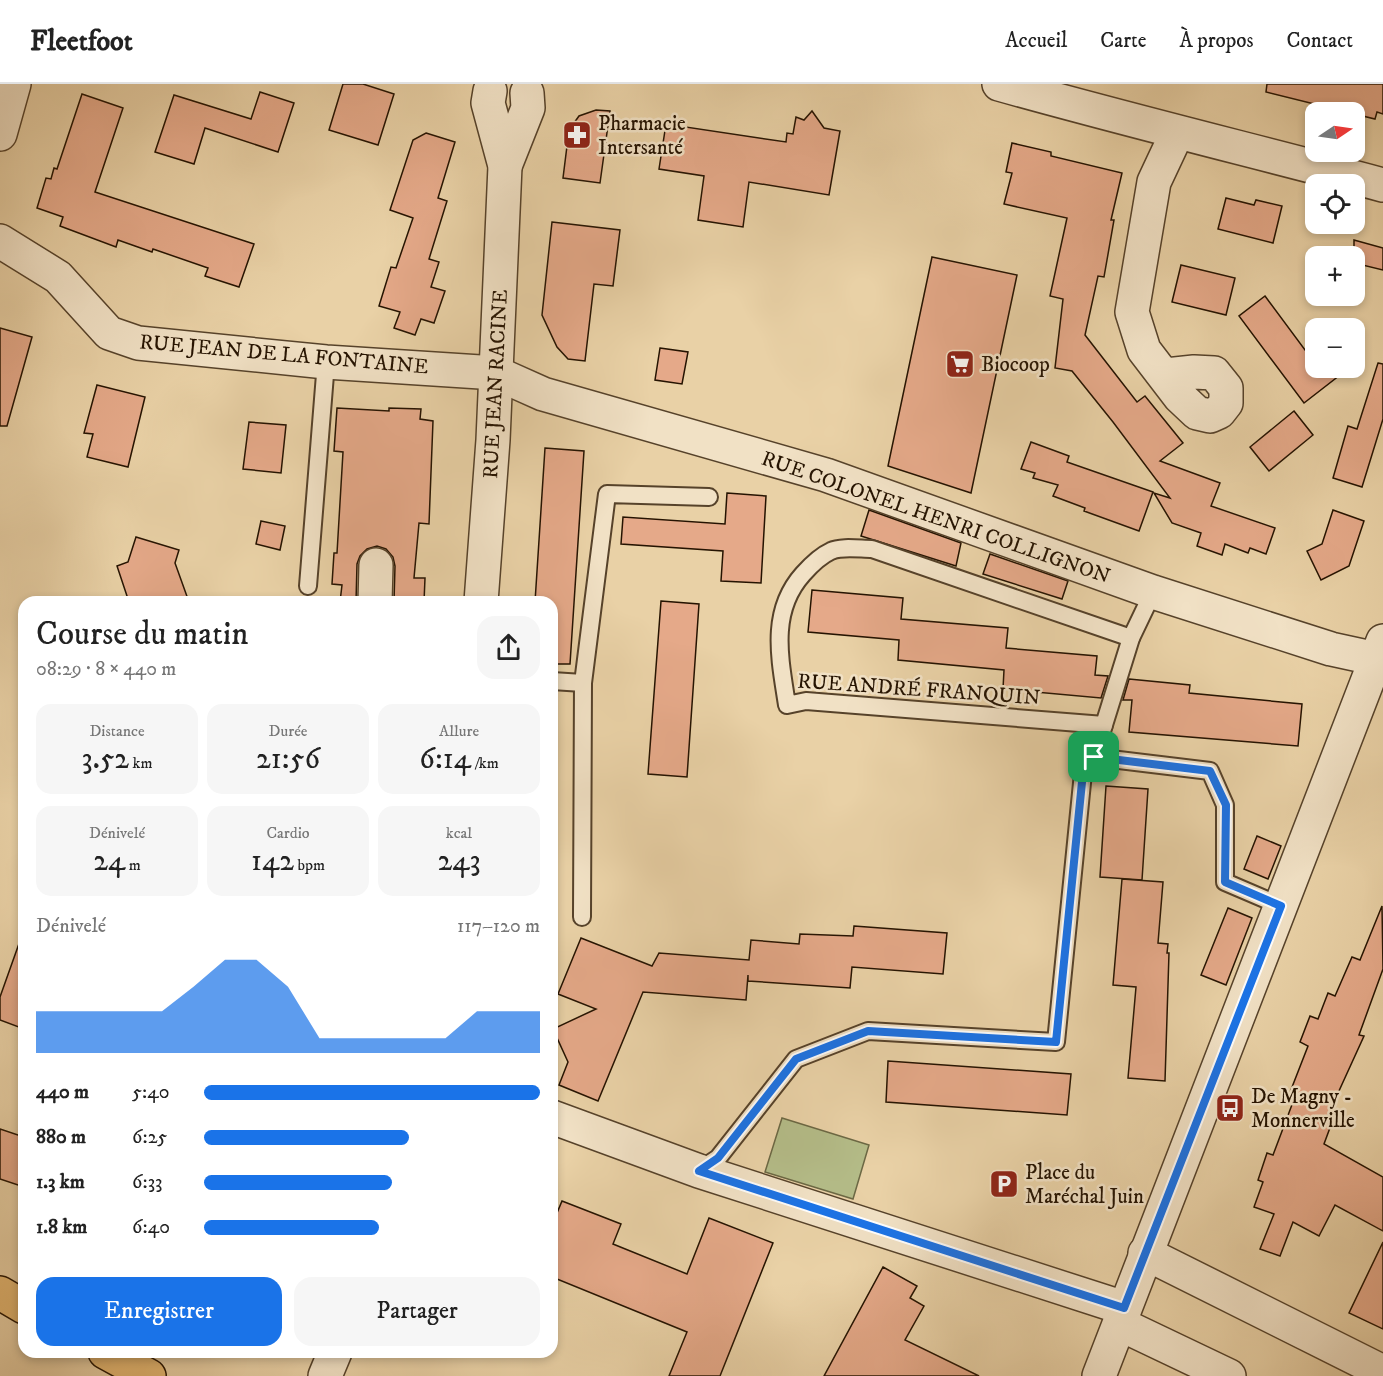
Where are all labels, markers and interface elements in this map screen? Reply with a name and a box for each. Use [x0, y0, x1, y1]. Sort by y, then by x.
text: Fleetfoot [30, 24, 133, 59]
text: Accueil [1005, 28, 1067, 54]
text: Carte [1100, 28, 1146, 54]
text: À propos [1179, 28, 1254, 54]
text: Contact [1287, 28, 1353, 54]
north arrow [1305, 102, 1365, 162]
map controls [1305, 102, 1365, 378]
place label: Pharmacie Intersanté [598, 111, 686, 161]
pharmacy icon: Pharmacie Intersanté [561, 119, 593, 151]
button: locate [1305, 174, 1365, 234]
button: + [1305, 246, 1365, 306]
street label: RUE JEAN RACINE [478, 289, 514, 479]
button: − [1305, 318, 1365, 378]
street label: RUE JEAN DE LA FONTAINE [138, 329, 430, 381]
supermarket icon: Biocoop [944, 348, 976, 380]
place label: Biocoop [981, 352, 1050, 378]
street label: RUE COLONEL HENRI COLLIGNON [758, 446, 1113, 590]
text: Course du matin [36, 614, 249, 655]
button: share [477, 616, 540, 679]
text: 08:29 · 8 × 440 m [36, 657, 176, 682]
street label: RUE ANDRÉ FRANQUIN [797, 668, 1041, 711]
text: Distance [89, 721, 145, 741]
text: Durée [269, 721, 307, 741]
text: Allure [439, 721, 479, 741]
pin [1068, 731, 1119, 782]
icon: arrive [1077, 740, 1110, 773]
text: 3.52 [82, 741, 129, 778]
text: 21:56 [256, 741, 320, 778]
text: 6:14 [419, 741, 471, 778]
text: km [129, 753, 152, 773]
text: /km [471, 753, 499, 773]
text: Dénivelé [89, 823, 145, 843]
text: Cardio [266, 823, 310, 843]
text: kcal [446, 823, 472, 843]
text: 24 [93, 843, 125, 880]
text: 142 [251, 843, 294, 880]
text: 243 [437, 843, 481, 880]
text: m [125, 855, 141, 875]
text: bpm [294, 855, 325, 875]
text: Dénivelé [36, 914, 106, 939]
text: 117–120 m [457, 914, 540, 939]
text: 440 m [36, 1080, 89, 1105]
text: 5:40 [132, 1080, 169, 1105]
place label: De Magny - Monnerville [1251, 1084, 1355, 1134]
bus stop icon: De Magny - Monnerville [1214, 1092, 1246, 1124]
text: 880 m [36, 1125, 86, 1150]
text: 6:25 [132, 1125, 167, 1150]
place label: Place du Maréchal Juin [1025, 1160, 1144, 1210]
parking icon: Place du Maréchal Juin [988, 1168, 1020, 1200]
text: 1.3 km [36, 1170, 85, 1195]
text: 6:33 [132, 1170, 163, 1195]
text: 1.8 km [36, 1215, 87, 1240]
text: 6:40 [132, 1215, 170, 1240]
button: Enregistrer [36, 1277, 282, 1346]
button: Partager [294, 1277, 540, 1346]

